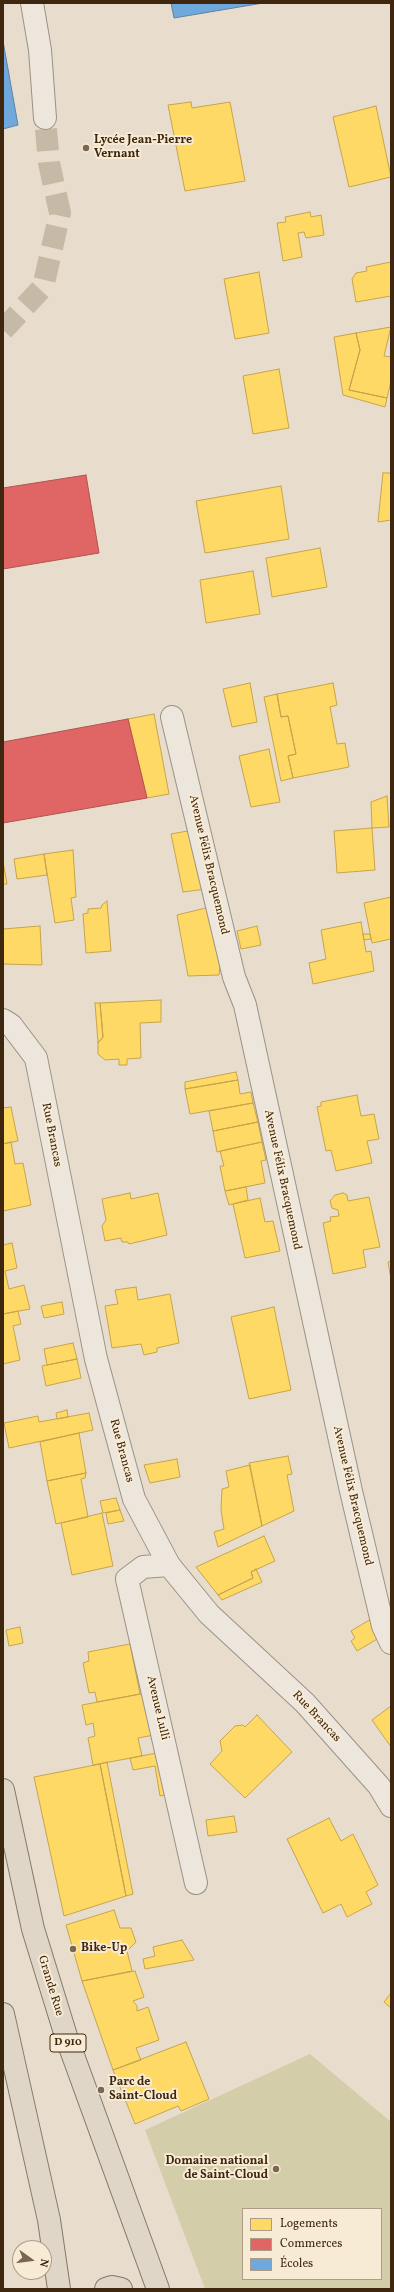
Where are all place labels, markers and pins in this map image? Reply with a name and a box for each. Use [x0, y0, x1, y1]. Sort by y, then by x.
place label: Lycée Jean-Pierre Vernant [94, 134, 192, 162]
marker: Lycée Jean-Pierre Vernant [81, 143, 91, 153]
place label: Bike-Up [81, 1942, 127, 1956]
marker: Bike-Up [68, 1944, 78, 1954]
place label: Parc de Saint-Cloud [109, 2076, 177, 2104]
marker: Parc de Saint-Cloud [96, 2085, 106, 2095]
place label: Domaine national de Saint-Cloud [166, 2155, 268, 2183]
marker: Domaine national de Saint-Cloud [271, 2164, 281, 2174]

